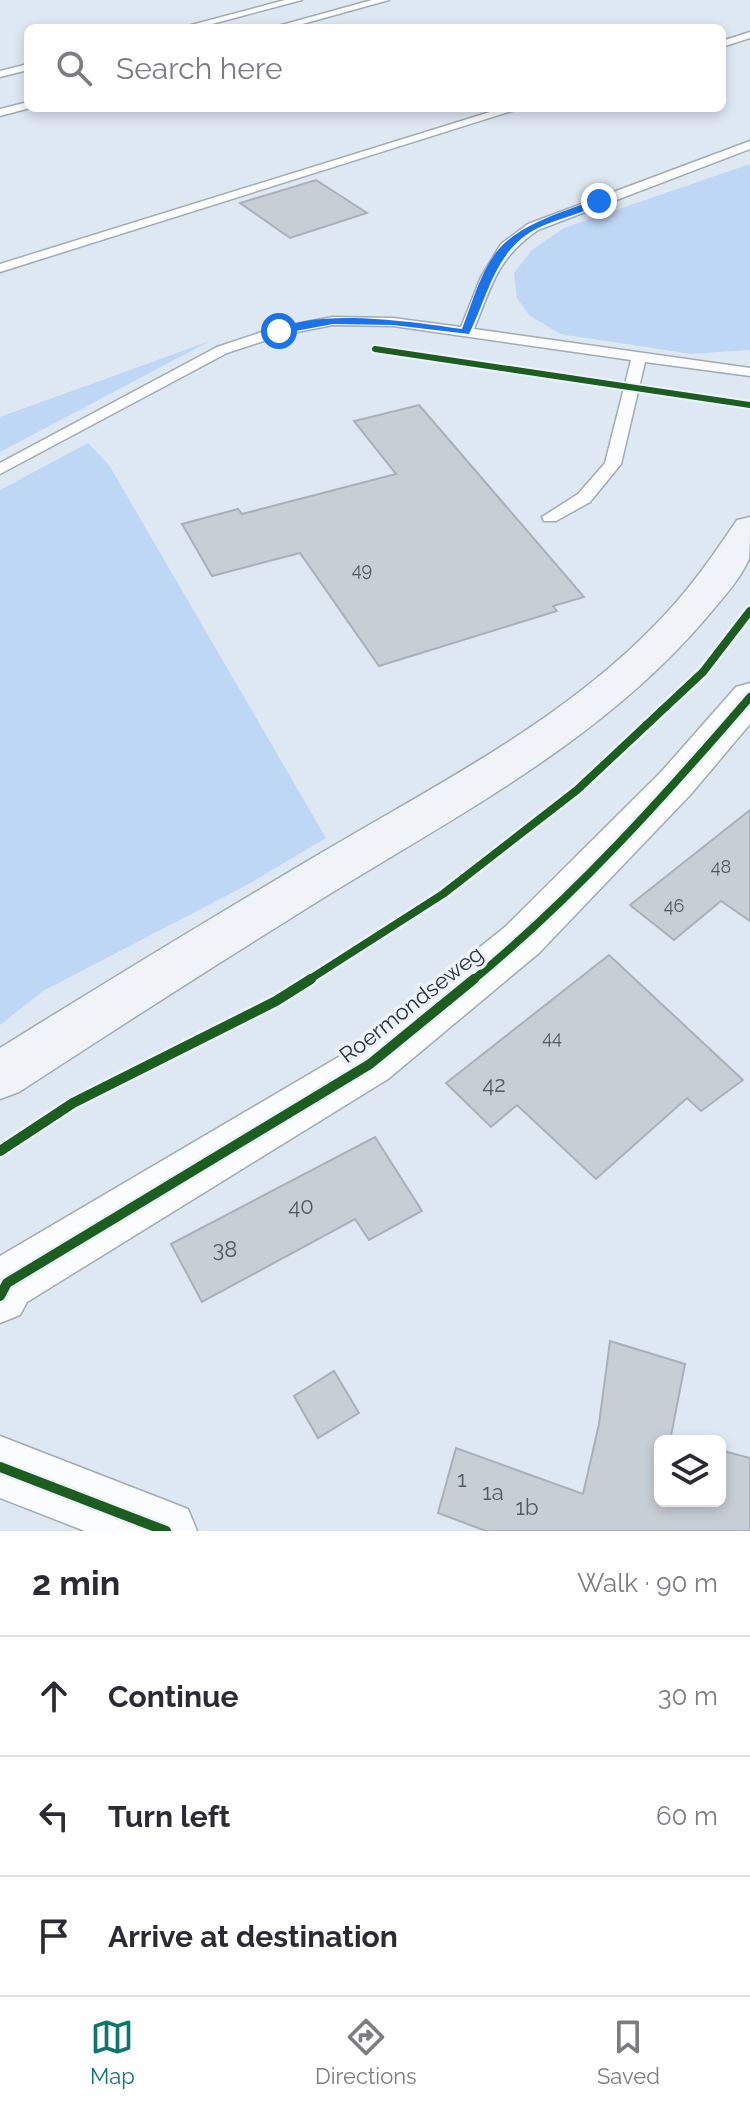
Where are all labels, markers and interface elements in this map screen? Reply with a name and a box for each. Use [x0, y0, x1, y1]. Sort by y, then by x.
search box [24, 24, 726, 112]
icon: search [52, 46, 96, 90]
text: Search here [116, 51, 283, 86]
route end [581, 183, 617, 219]
route start [261, 313, 297, 349]
house number: 49 [352, 559, 372, 580]
house number: 48 [711, 856, 731, 877]
house number: 46 [664, 895, 684, 916]
street label: Roermondseweg [334, 940, 488, 1068]
house number: 44 [542, 1027, 562, 1048]
house number: 42 [482, 1071, 506, 1097]
house number: 40 [288, 1193, 314, 1219]
house number: 38 [213, 1236, 237, 1262]
map controls [654, 1435, 726, 1507]
button: layers [654, 1435, 726, 1507]
house number: 1 [457, 1466, 467, 1492]
house number: 1a [482, 1479, 504, 1505]
house number: 1b [516, 1494, 539, 1520]
text: 2 min [32, 1563, 120, 1603]
text: Walk · 90 m [577, 1568, 718, 1598]
icon: ahead [32, 1674, 76, 1718]
text: Continue [108, 1679, 239, 1714]
text: 30 m [658, 1681, 718, 1711]
icon: left [32, 1794, 76, 1838]
text: Turn left [108, 1799, 230, 1834]
text: 60 m [656, 1801, 718, 1831]
icon: arrive [32, 1914, 76, 1958]
text: Arrive at destination [108, 1919, 398, 1954]
tab: Map [90, 2015, 135, 2089]
tab: Directions [315, 2015, 417, 2089]
tab: Saved [597, 2015, 660, 2089]

